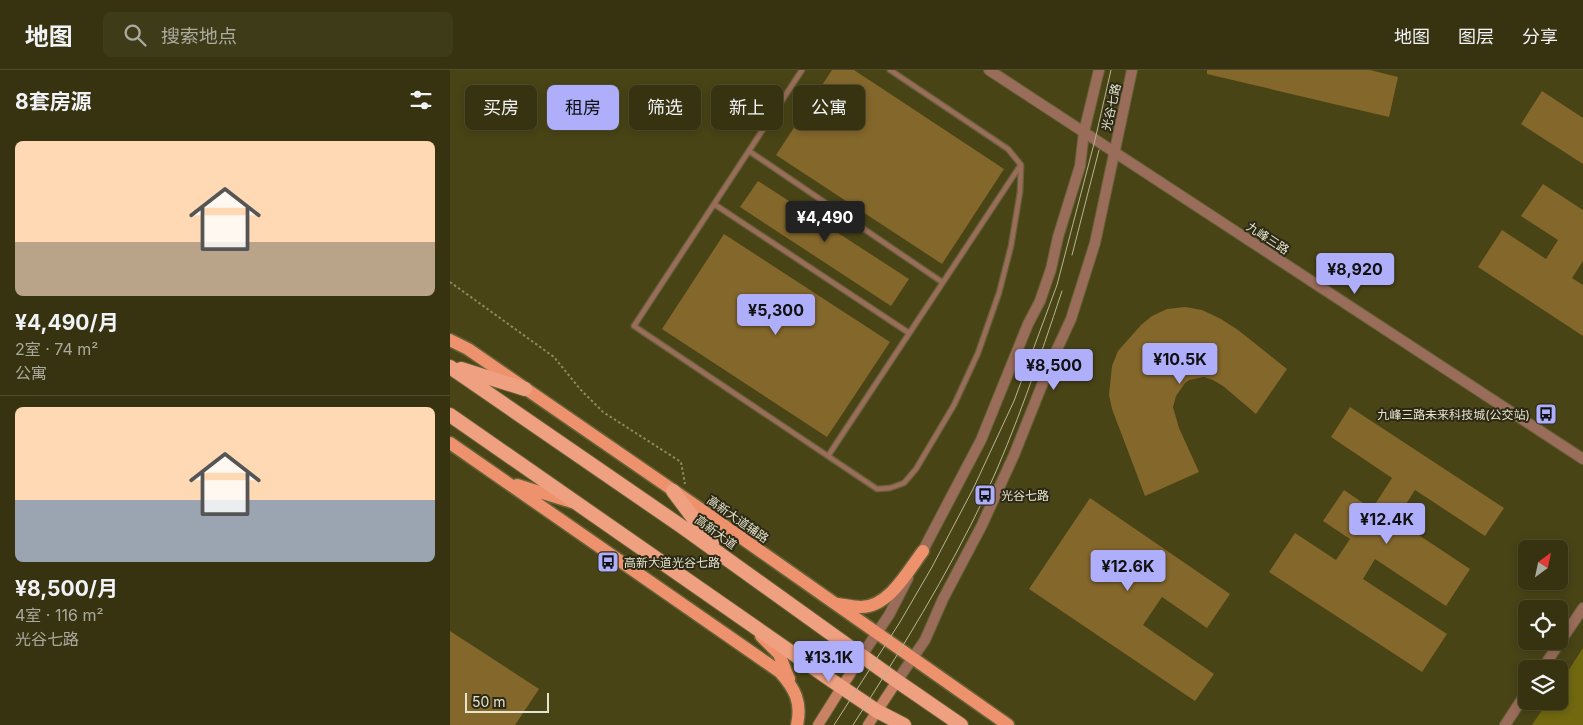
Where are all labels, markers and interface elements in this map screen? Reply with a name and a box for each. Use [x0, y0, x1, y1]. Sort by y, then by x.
search box [103, 12, 453, 57]
icon: search [121, 21, 149, 49]
text: 地图 [25, 22, 73, 51]
text: 搜索地点 [161, 25, 237, 48]
text: 地图 [1394, 26, 1430, 47]
text: 图层 [1458, 26, 1494, 47]
text: 分享 [1522, 26, 1558, 47]
street label: 光谷七路 [1098, 82, 1124, 132]
chip: 买房 [465, 85, 537, 130]
chip: 租房 [547, 85, 619, 130]
chip: 筛选 [629, 85, 701, 130]
chip: 新上 [711, 85, 783, 130]
chip: 公寓 [793, 85, 865, 130]
icon: filters [407, 86, 435, 114]
text: 8套房源 [15, 89, 92, 114]
icon: home [180, 174, 270, 264]
pin: ¥4,490 [784, 200, 866, 243]
text: ¥4,490 [797, 207, 853, 227]
street label: 九峰三路 [1244, 219, 1292, 257]
pin: ¥8,920 [1314, 252, 1396, 295]
text: ¥8,920 [1327, 259, 1383, 279]
pin: ¥5,300 [735, 294, 817, 336]
text: ¥5,300 [748, 300, 804, 320]
text: ¥4,490/月 [15, 310, 119, 335]
text: 2室 · 74 m² [15, 339, 98, 359]
pin: ¥10.5K [1139, 342, 1221, 385]
pin: ¥8,500 [1013, 348, 1095, 391]
text: ¥10.5K [1153, 349, 1207, 369]
text: ¥8,500 [1026, 355, 1082, 375]
text: 公寓 [15, 363, 47, 383]
bus stop icon: 九峰三路未来科技城(公交站) [1534, 402, 1558, 426]
place label: 九峰三路未来科技城(公交站) [1377, 407, 1530, 422]
icon: home [180, 439, 270, 529]
bus stop icon: 光谷七路 [973, 483, 997, 507]
place label: 光谷七路 [1001, 488, 1049, 503]
street label: 高新大道辅路 [704, 492, 772, 546]
pin: ¥12.4K [1346, 502, 1428, 545]
text: ¥12.4K [1360, 509, 1414, 529]
street label: 高新大道 [692, 512, 740, 552]
north arrow [1518, 540, 1568, 590]
map controls [1518, 540, 1568, 710]
bus stop icon: 高新大道光谷七路 [596, 550, 620, 574]
pin: ¥12.6K [1087, 550, 1169, 592]
place label: 高新大道光谷七路 [624, 555, 720, 570]
text: ¥12.6K [1102, 556, 1154, 576]
text: ¥8,500/月 [15, 576, 118, 601]
button: locate [1518, 600, 1568, 650]
text: 4室 · 116 m² [15, 605, 103, 625]
text: 光谷七路 [15, 629, 79, 649]
pin: ¥13.1K [788, 640, 870, 683]
text: ¥13.1K [805, 647, 853, 667]
button: layers [1518, 660, 1568, 710]
scale bar [465, 690, 549, 713]
text: 50 m [472, 693, 506, 710]

